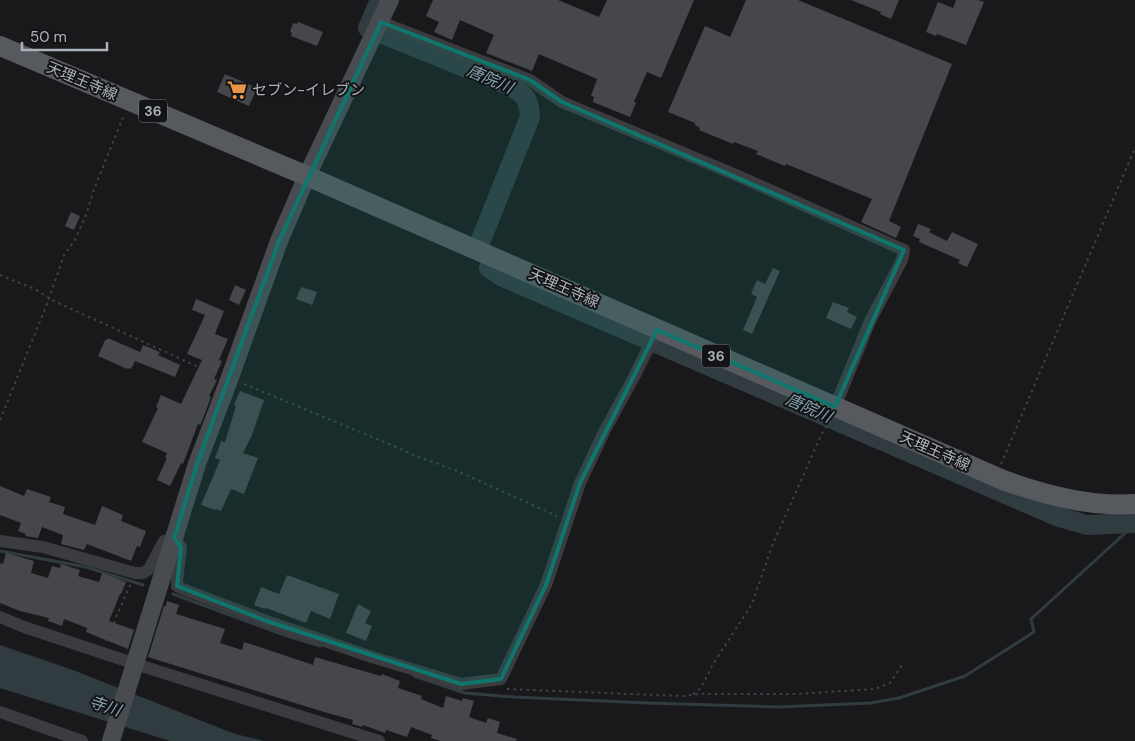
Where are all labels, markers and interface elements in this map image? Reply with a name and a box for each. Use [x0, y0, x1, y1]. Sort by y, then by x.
scale bar [22, 20, 108, 52]
text: 50 m [30, 27, 67, 47]
street label: 天理王寺線 [44, 57, 120, 105]
water label: 唐院川 [464, 60, 518, 99]
supermarket icon: セブン-イレブン [226, 79, 248, 101]
place label: セブン-イレブン [252, 80, 365, 100]
road number: 36 [139, 100, 167, 122]
street label: 天理王寺線 [526, 264, 602, 312]
road number: 36 [702, 344, 730, 368]
water label: 唐院川 [783, 389, 837, 428]
street label: 天理王寺線 [897, 427, 973, 475]
water label: 寺川 [87, 691, 125, 722]

